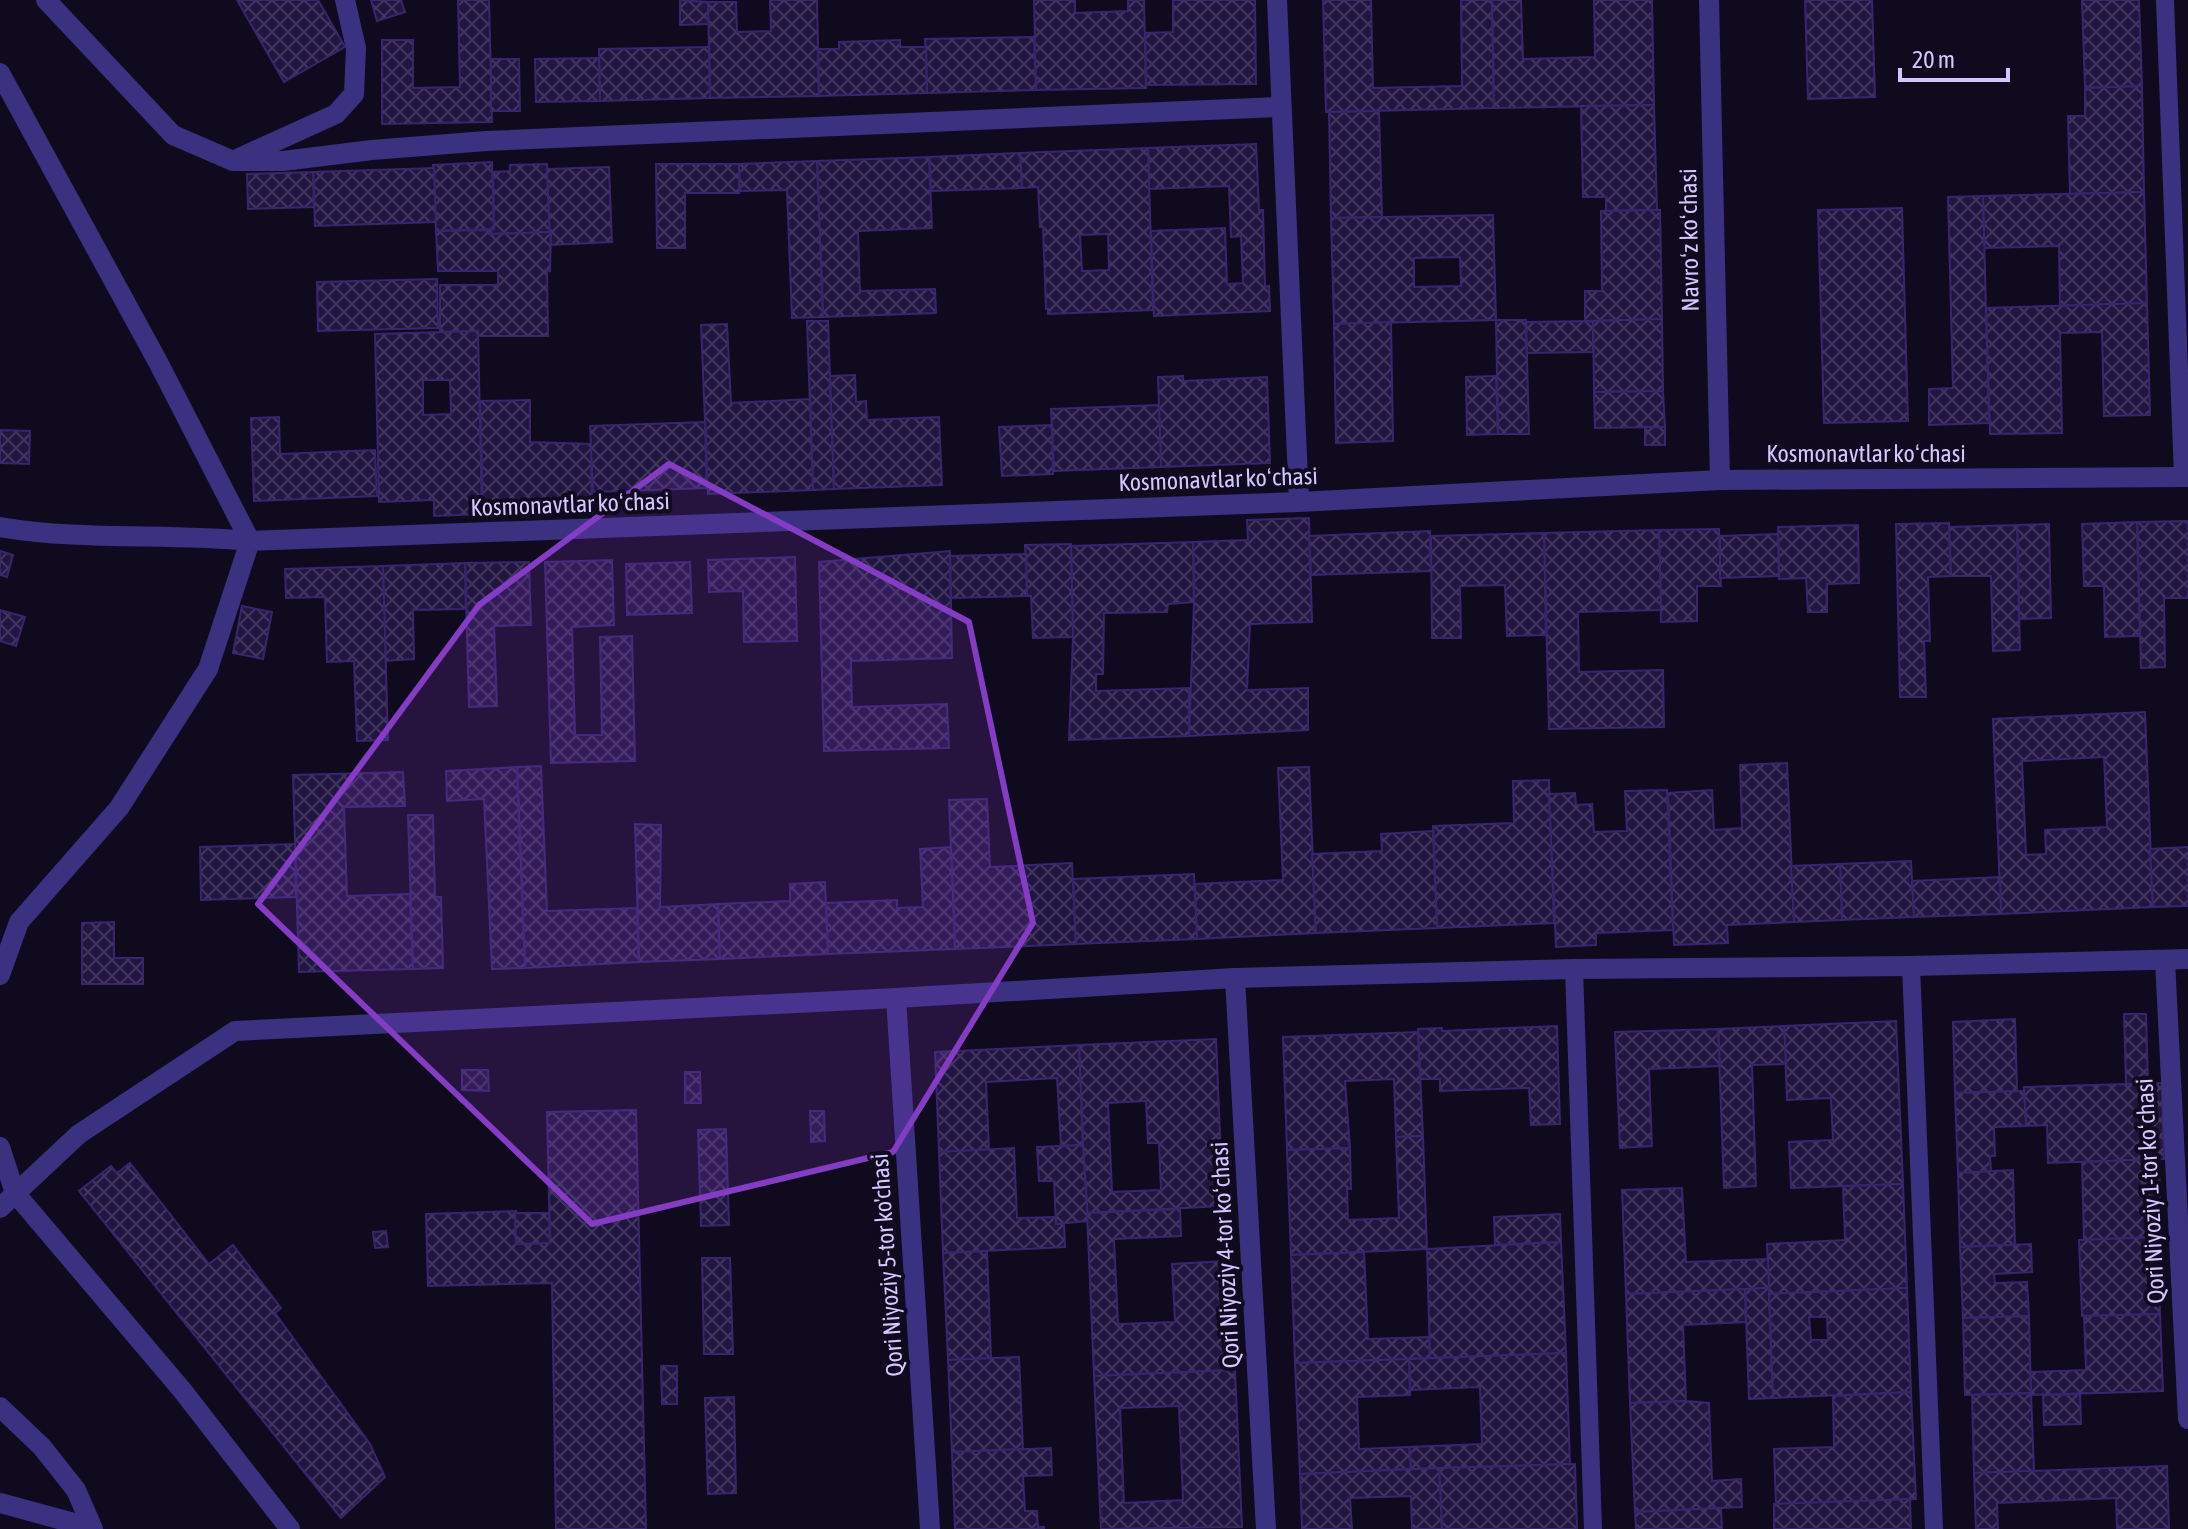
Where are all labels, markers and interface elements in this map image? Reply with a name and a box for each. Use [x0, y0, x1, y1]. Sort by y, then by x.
scale bar [1900, 32, 2008, 82]
text: 20 m [1912, 46, 1955, 73]
street label: Navroʻz koʻchasi [1674, 168, 1704, 312]
street label: Kosmonavtlar koʻchasi [1766, 440, 1966, 467]
street label: Kosmonavtlar koʻchasi [1118, 462, 1318, 496]
street label: Kosmonavtlar koʻchasi [470, 487, 670, 521]
street label: Qori Niyoziy 1-tor koʻchasi [2131, 1078, 2169, 1304]
street label: Qori Niyoziy 4-tor koʻchasi [1206, 1141, 1244, 1369]
street label: Qori Niyoziy 5-tor ko'chasi [866, 1153, 908, 1377]

